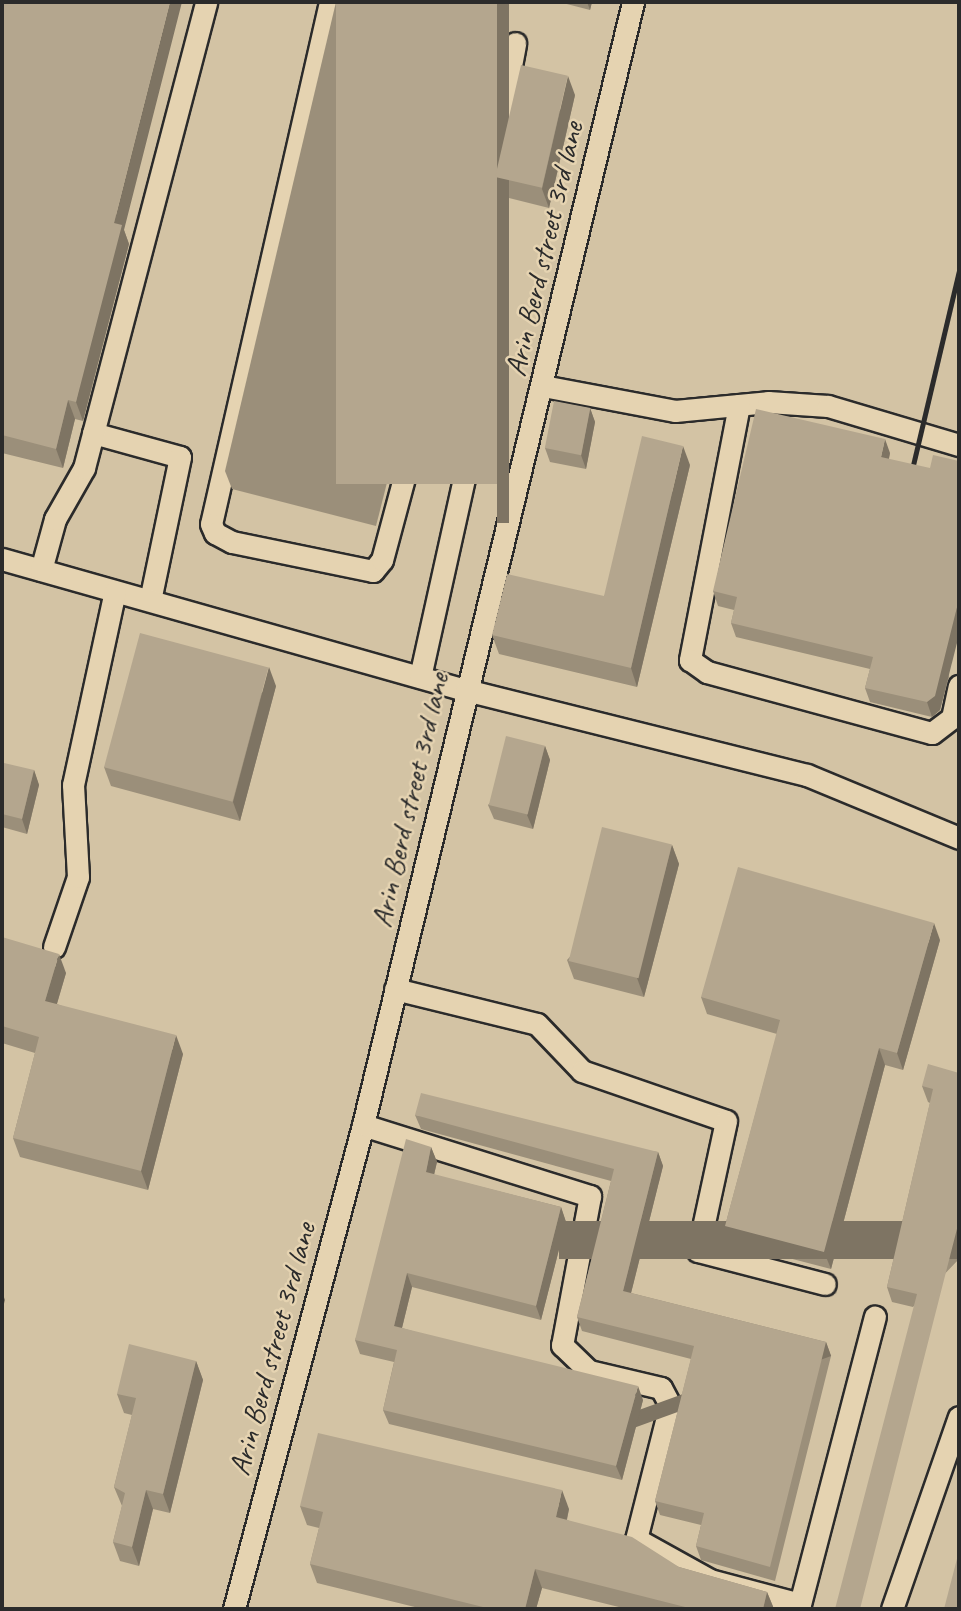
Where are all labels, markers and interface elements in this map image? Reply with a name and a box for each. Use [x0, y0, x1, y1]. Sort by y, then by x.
street label: Arin Berd street 3rd lane [497, 118, 591, 380]
street label: Arin Berd street 3rd lane [362, 669, 456, 931]
street label: Arin Berd street 3rd lane [221, 1219, 323, 1479]

